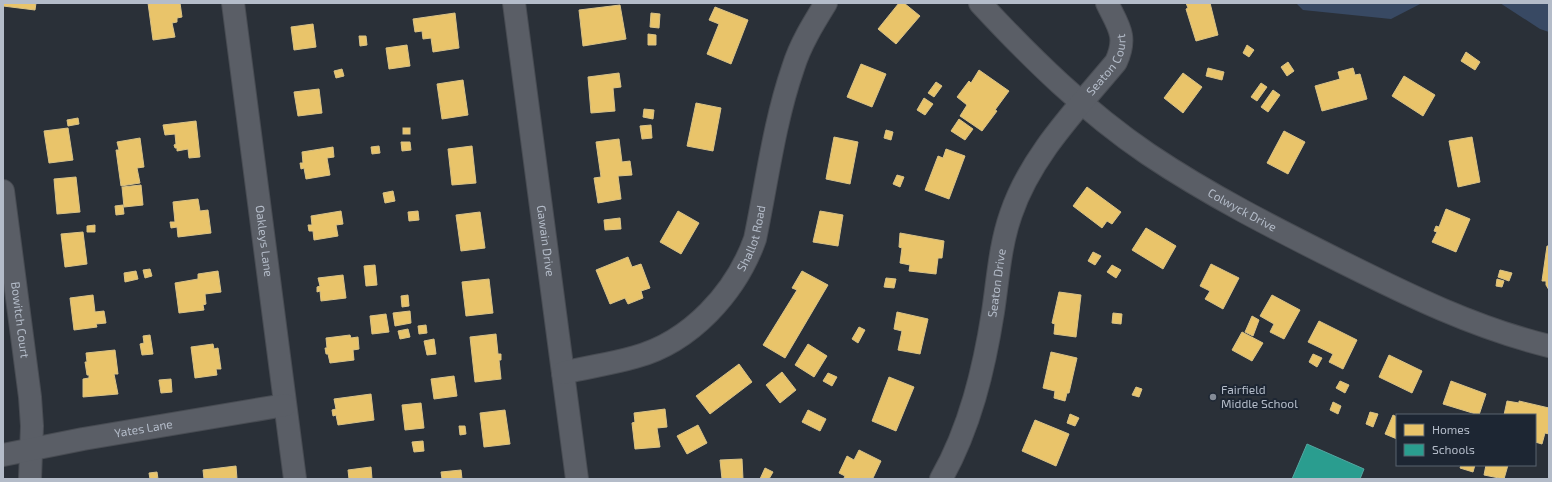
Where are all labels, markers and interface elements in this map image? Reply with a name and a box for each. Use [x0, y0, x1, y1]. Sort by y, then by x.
street label: Seaton Court [1083, 33, 1127, 98]
street label: Colwyck Drive [1206, 185, 1279, 234]
street label: Oakleys Lane [253, 204, 277, 278]
street label: Gawain Drive [535, 204, 558, 277]
street label: Shallot Road [733, 204, 767, 274]
street label: Seaton Drive [984, 247, 1008, 318]
street label: Bowitch Court [9, 281, 33, 359]
place label: Fairfield Middle School [1221, 382, 1298, 410]
marker: Fairfield Middle School [1208, 392, 1218, 402]
legend [1396, 414, 1536, 466]
street label: Yates Lane [113, 416, 174, 440]
text: Homes [1432, 422, 1470, 436]
text: Schools [1432, 442, 1475, 456]

